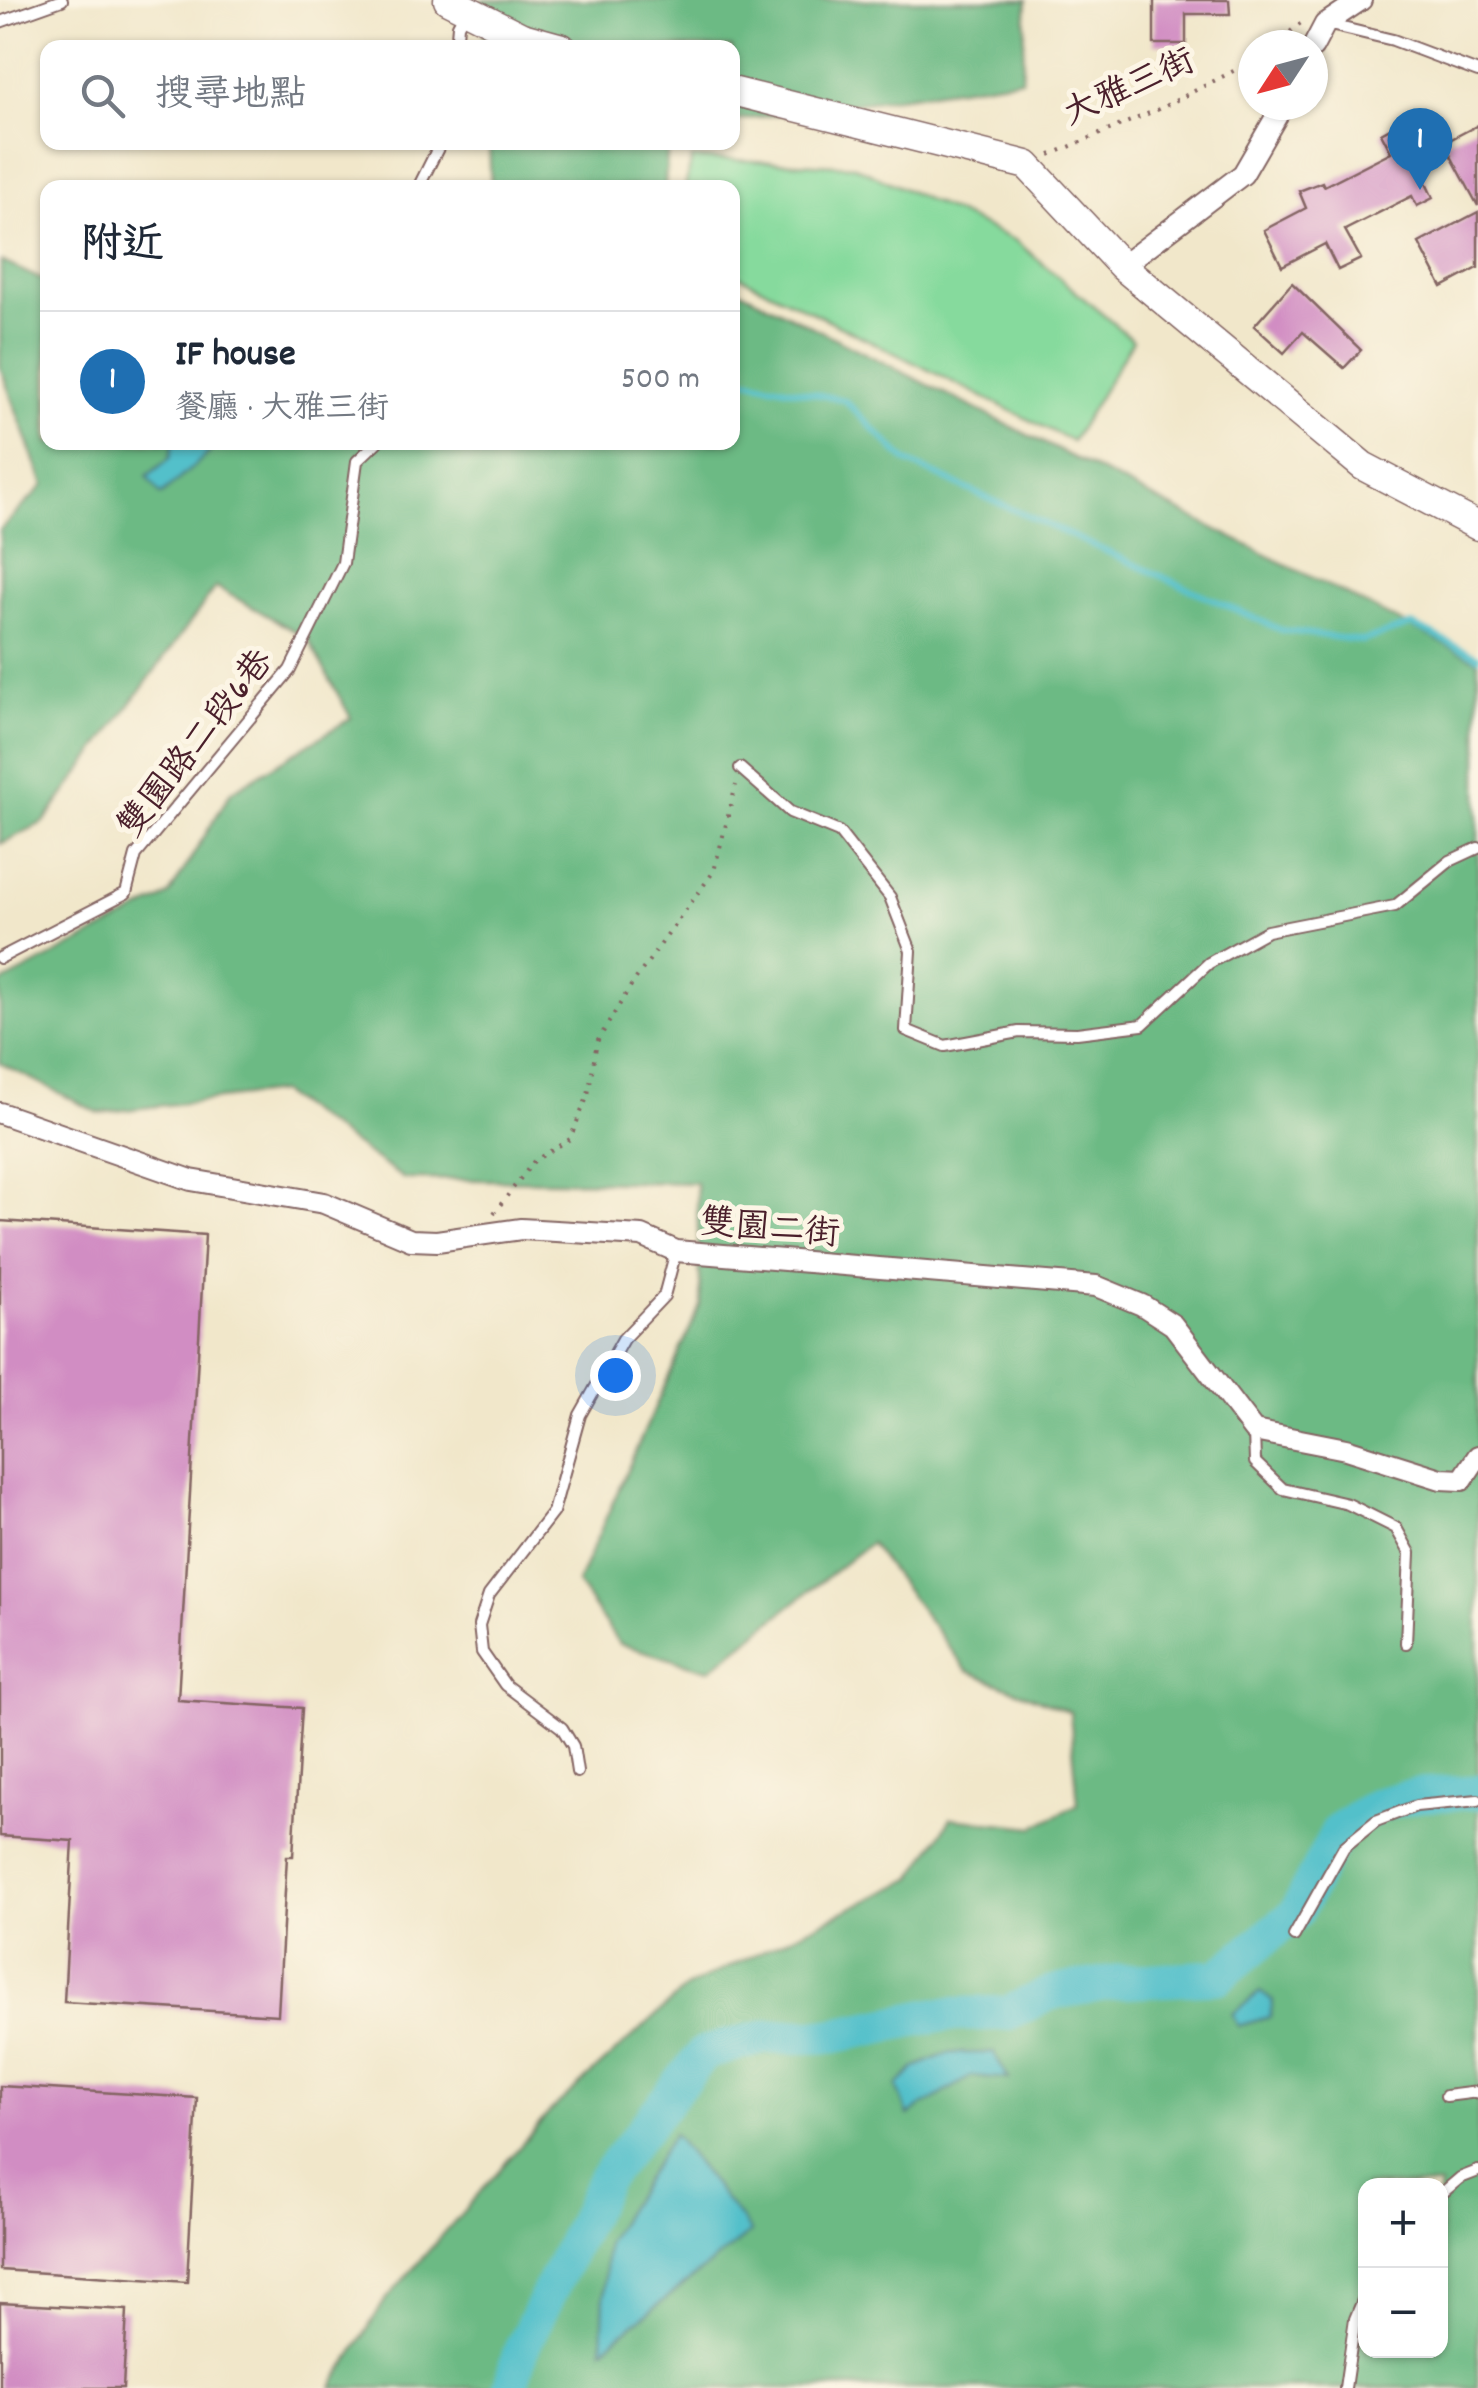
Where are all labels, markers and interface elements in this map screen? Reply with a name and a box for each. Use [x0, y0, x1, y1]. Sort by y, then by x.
north arrow [1238, 30, 1328, 120]
street label: 大雅三街 [1056, 38, 1204, 141]
search box [40, 40, 740, 150]
icon: search [75, 68, 130, 123]
text: 搜尋地點 [155, 70, 307, 125]
pin: 1 [1388, 108, 1452, 190]
text: 附近 [80, 218, 164, 278]
text: IF house [175, 329, 296, 384]
text: 1 [109, 358, 116, 404]
text: 500 m [621, 358, 700, 404]
text: 餐廳 · 大雅三街 [175, 388, 389, 434]
street label: 雙園路二段6巷 [108, 640, 288, 850]
street label: 雙園二街 [698, 1200, 841, 1262]
your location [590, 1350, 641, 1401]
map controls [1358, 2178, 1448, 2358]
button: + [1358, 2178, 1448, 2268]
button: − [1358, 2268, 1448, 2358]

